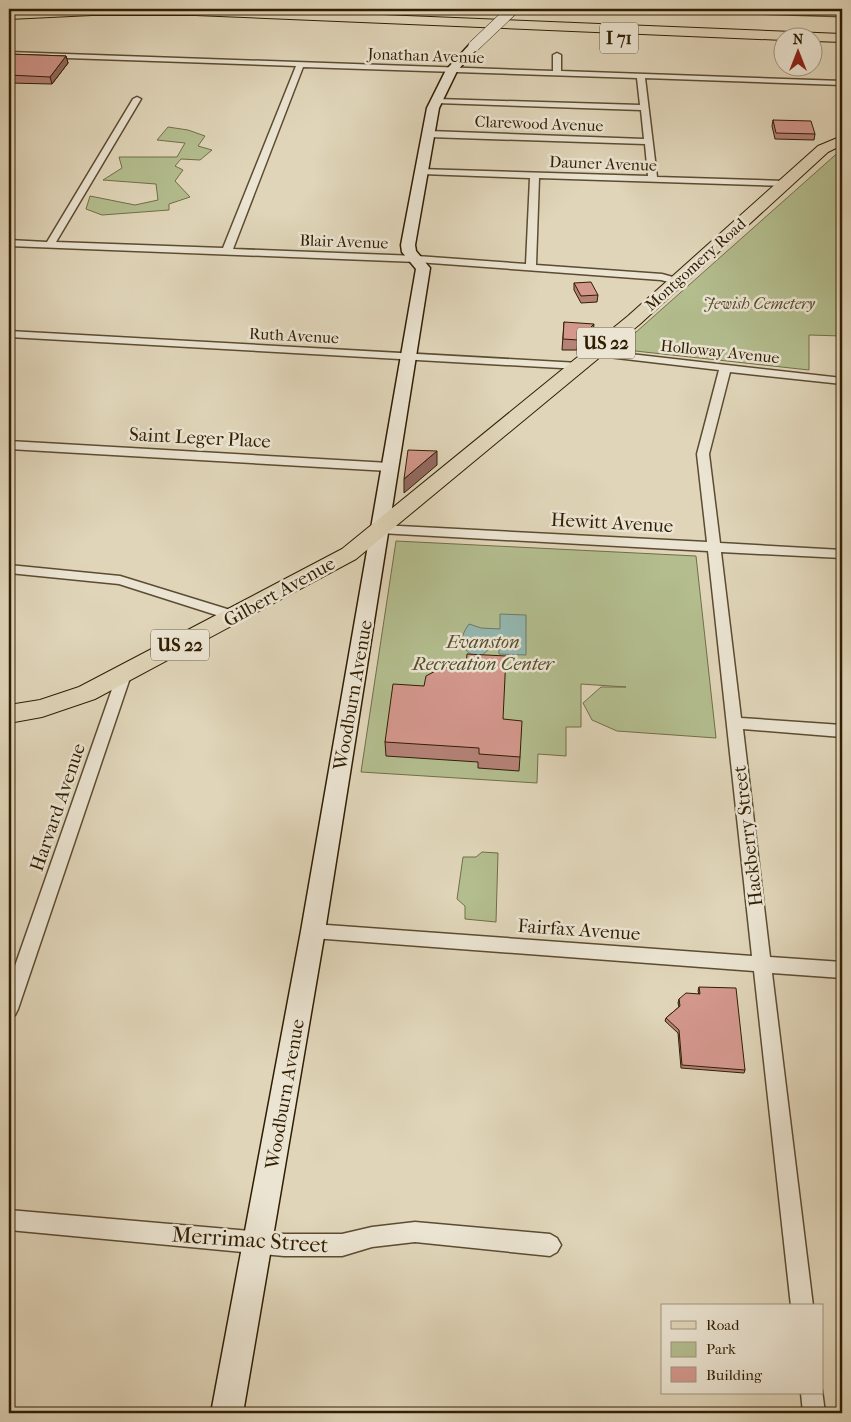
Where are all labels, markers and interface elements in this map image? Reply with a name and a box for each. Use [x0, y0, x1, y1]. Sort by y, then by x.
road number: I 71 [600, 22, 638, 54]
north arrow [774, 28, 824, 78]
text: N [793, 31, 804, 48]
street label: Jonathan Avenue [365, 44, 485, 67]
street label: Clarewood Avenue [474, 112, 604, 135]
street label: Dauner Avenue [549, 152, 657, 175]
street label: Montgomery Road [641, 214, 750, 315]
street label: Blair Avenue [299, 230, 389, 253]
park label: Jewish Cemetery [703, 294, 815, 313]
street label: Ruth Avenue [248, 324, 340, 347]
road number: US 22 [577, 328, 635, 358]
street label: Holloway Avenue [660, 336, 780, 367]
street label: Saint Leger Place [129, 423, 271, 453]
street label: Hewitt Avenue [550, 509, 674, 537]
street label: Gilbert Avenue [220, 552, 339, 632]
street label: Woodburn Avenue [329, 618, 377, 773]
road number: US 22 [151, 630, 209, 660]
park label: Evanston Recreation Center [410, 631, 555, 675]
street label: Harvard Avenue [26, 741, 90, 874]
street label: Hackberry Street [728, 764, 768, 908]
street label: Fairfax Avenue [517, 915, 641, 945]
street label: Woodburn Avenue [261, 1017, 309, 1172]
street label: Merrimac Street [171, 1222, 329, 1258]
legend [661, 1304, 824, 1394]
text: Road [706, 1316, 740, 1334]
text: Park [706, 1340, 736, 1358]
text: Building [706, 1366, 763, 1384]

